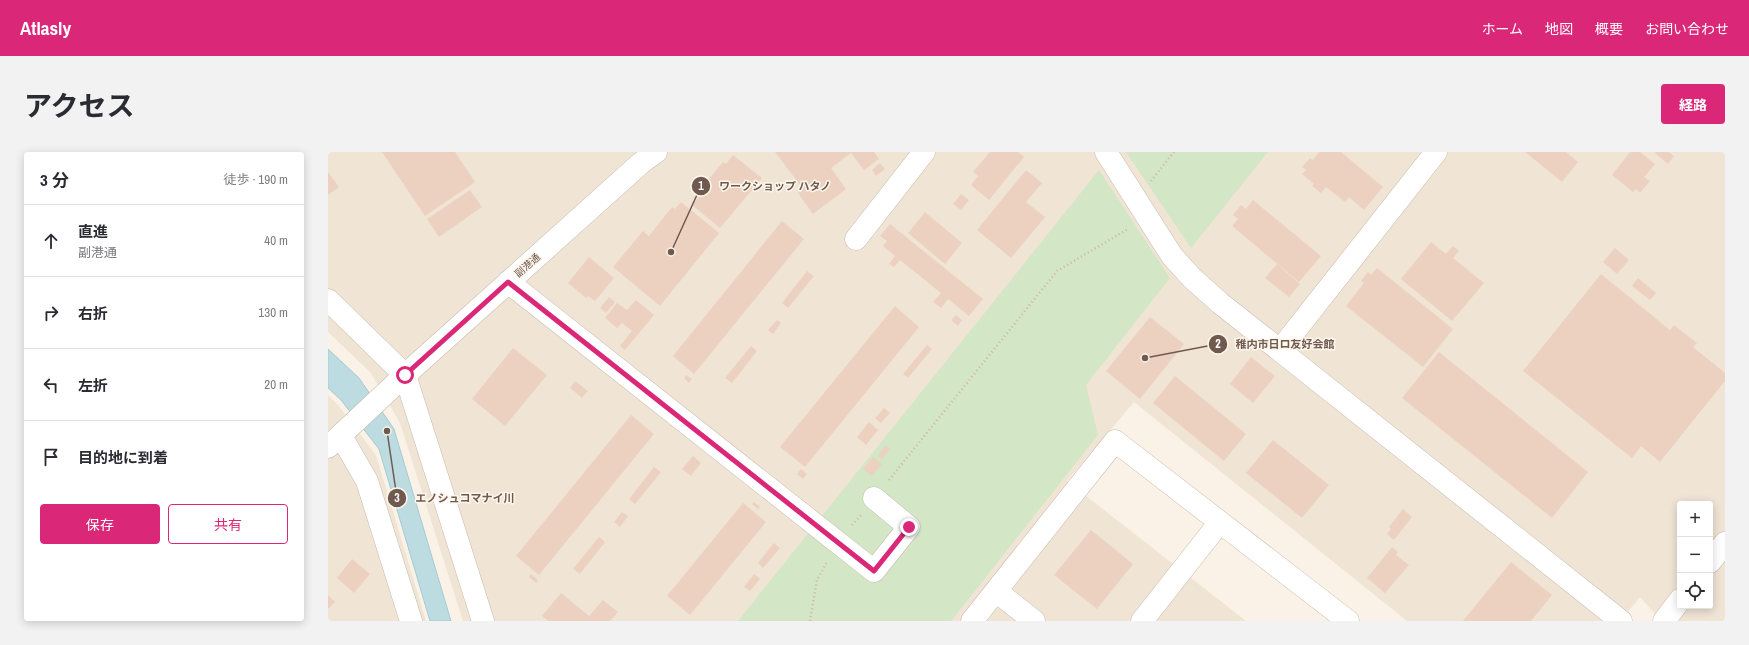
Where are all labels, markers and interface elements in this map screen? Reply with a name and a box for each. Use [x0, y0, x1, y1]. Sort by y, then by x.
text: Atlasly [20, 15, 71, 41]
text: ホーム [1481, 20, 1523, 38]
text: 地図 [1545, 20, 1573, 38]
text: 概要 [1595, 20, 1623, 38]
text: お問い合わせ [1645, 20, 1729, 38]
button: 経路 [1661, 84, 1725, 124]
text: アクセス [24, 87, 135, 125]
text: 3 分 [40, 168, 69, 191]
text: 徒歩 · 190 m [223, 171, 288, 188]
callout: ワークショップ ハタノ [691, 174, 839, 197]
text: 1 [698, 178, 704, 194]
text: ワークショップ ハタノ [719, 179, 831, 193]
text: 直進 [78, 221, 108, 242]
icon: ahead [40, 230, 62, 252]
text: 40 m [264, 232, 288, 249]
text: 副港通 [78, 244, 117, 261]
street label: 副港通 [512, 251, 543, 280]
icon: right [40, 302, 62, 324]
text: 右折 [78, 303, 108, 324]
text: 130 m [258, 304, 288, 321]
callout: 稚内市日ロ友好会館 [1208, 332, 1343, 355]
text: 2 [1215, 336, 1221, 352]
text: 稚内市日ロ友好会館 [1236, 337, 1335, 351]
route start [396, 366, 414, 384]
icon: left [40, 374, 62, 396]
text: 左折 [78, 375, 108, 396]
text: 20 m [264, 376, 288, 393]
icon: arrive [40, 446, 62, 468]
text: 目的地に到着 [78, 447, 168, 468]
callout: エノシュコマナイ川 [387, 487, 522, 510]
text: 3 [394, 490, 400, 506]
text: エノシュコマナイ川 [416, 491, 515, 505]
map controls [1677, 501, 1713, 609]
button: + [1677, 501, 1713, 537]
button: 保存 [40, 504, 160, 544]
button: 共有 [168, 504, 288, 544]
route end [900, 518, 918, 536]
button: − [1677, 537, 1713, 573]
button: locate [1677, 573, 1713, 609]

